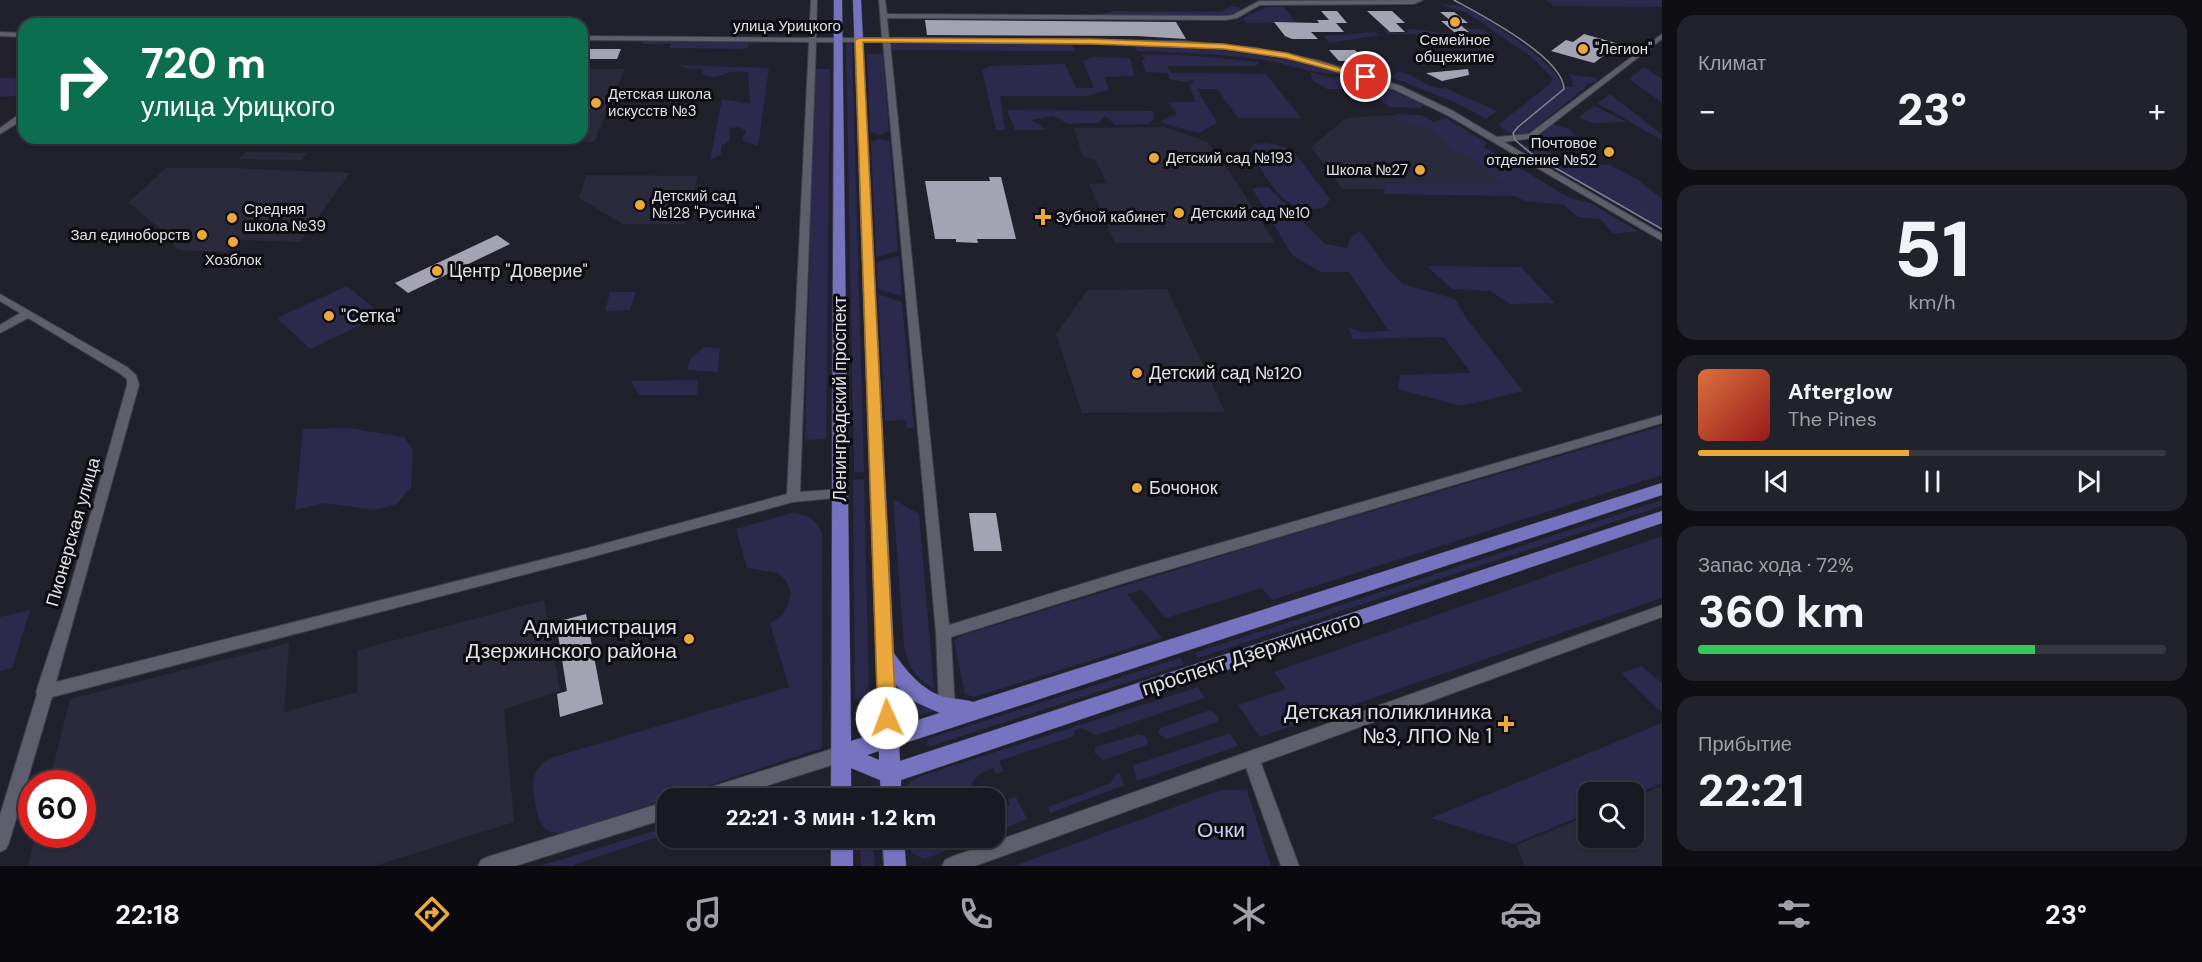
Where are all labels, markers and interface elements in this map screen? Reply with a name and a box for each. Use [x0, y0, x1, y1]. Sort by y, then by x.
marker: Семейное общежитие [1448, 15, 1462, 29]
street label: улица Урицкого [733, 16, 841, 36]
place label: Семейное общежитие [1415, 30, 1495, 67]
text: 720 m [141, 36, 266, 91]
place label: "Легион" [1595, 39, 1652, 59]
icon: right [42, 42, 120, 120]
marker: "Легион" [1576, 42, 1590, 56]
text: Климат [1698, 50, 1766, 76]
pin [1340, 51, 1391, 102]
icon: arrive [1349, 60, 1382, 93]
text: 23° [1897, 80, 1967, 139]
place label: Детская школа искусств №3 [608, 84, 712, 121]
text: улица Урицкого [141, 89, 335, 124]
text: − [1698, 89, 1716, 132]
text: + [2148, 89, 2166, 132]
marker: Детская школа искусств №3 [589, 96, 603, 110]
place label: Почтовое отделение №52 [1486, 133, 1597, 170]
marker: Почтовое отделение №52 [1602, 145, 1616, 159]
place label: Детский сад №193 [1166, 148, 1293, 168]
marker: Детский сад №193 [1147, 151, 1161, 165]
place label: Школа №27 [1326, 160, 1408, 180]
marker: Школа №27 [1413, 163, 1427, 177]
place label: Детский сад №128 "Русинка" [652, 186, 760, 223]
marker: Детский сад №128 "Русинка" [633, 198, 647, 212]
place label: Средняя школа №39 [244, 199, 326, 236]
text: 51 [1894, 199, 1970, 300]
place label: Детский сад №10 [1191, 203, 1310, 223]
marker: Детский сад №10 [1172, 206, 1186, 220]
place label: Зубной кабинет [1056, 207, 1166, 227]
marker: Зубной кабинет [1034, 208, 1052, 226]
marker: Средняя школа №39 [225, 211, 239, 225]
place label: Зал единоборств [70, 225, 190, 245]
marker: Зал единоборств [195, 228, 209, 242]
marker: Хозблок [226, 235, 240, 249]
place label: Хозблок [205, 250, 262, 270]
place label: Центр "Доверие" [449, 259, 588, 283]
marker: Центр "Доверие" [430, 264, 444, 278]
text: km/h [1908, 289, 1956, 315]
street label: Ленинградский проспект [828, 296, 852, 502]
place label: "Сетка" [341, 304, 400, 328]
marker: "Сетка" [322, 309, 336, 323]
place label: Детский сад №120 [1149, 361, 1302, 385]
marker: Детский сад №120 [1130, 366, 1144, 380]
text: Afterglow [1788, 377, 1893, 406]
text: The Pines [1788, 406, 1877, 432]
street label: Пионерская улица [40, 454, 106, 609]
icon: previous [1760, 465, 1793, 498]
icon: pause [1916, 465, 1949, 498]
icon: next [2072, 465, 2105, 498]
place label: Бочонок [1149, 476, 1218, 500]
marker: Бочонок [1130, 481, 1144, 495]
text: Запас хода · 72% [1698, 552, 1854, 578]
text: 360 km [1698, 582, 1865, 641]
street label: проспект Дзержинского [1138, 605, 1364, 703]
place label: Администрация Дзержинского района [466, 613, 677, 665]
marker: Администрация Дзержинского района [682, 632, 696, 646]
position arrow [855, 686, 919, 750]
place label: Детская поликлиника №3, ЛПО № 1 [1284, 698, 1492, 750]
marker: Детская поликлиника №3, ЛПО № 1 [1497, 715, 1515, 733]
text: Прибытие [1698, 731, 1792, 757]
text: 22:21 [1698, 761, 1804, 820]
speed limit sign: 60 [18, 770, 96, 848]
map controls [1578, 782, 1644, 848]
button: search [1578, 782, 1644, 848]
text: 22:21 · 3 мин · 1.2 km [726, 803, 936, 832]
park label: Очки [1197, 816, 1245, 844]
icon: directions [411, 893, 453, 935]
icon: music [683, 893, 725, 935]
icon: phone [955, 893, 997, 935]
icon: climate [1228, 893, 1270, 935]
icon: car [1500, 893, 1542, 935]
icon: filters [1773, 893, 1815, 935]
text: 22:18 [115, 897, 180, 932]
text: 23° [2045, 897, 2087, 932]

